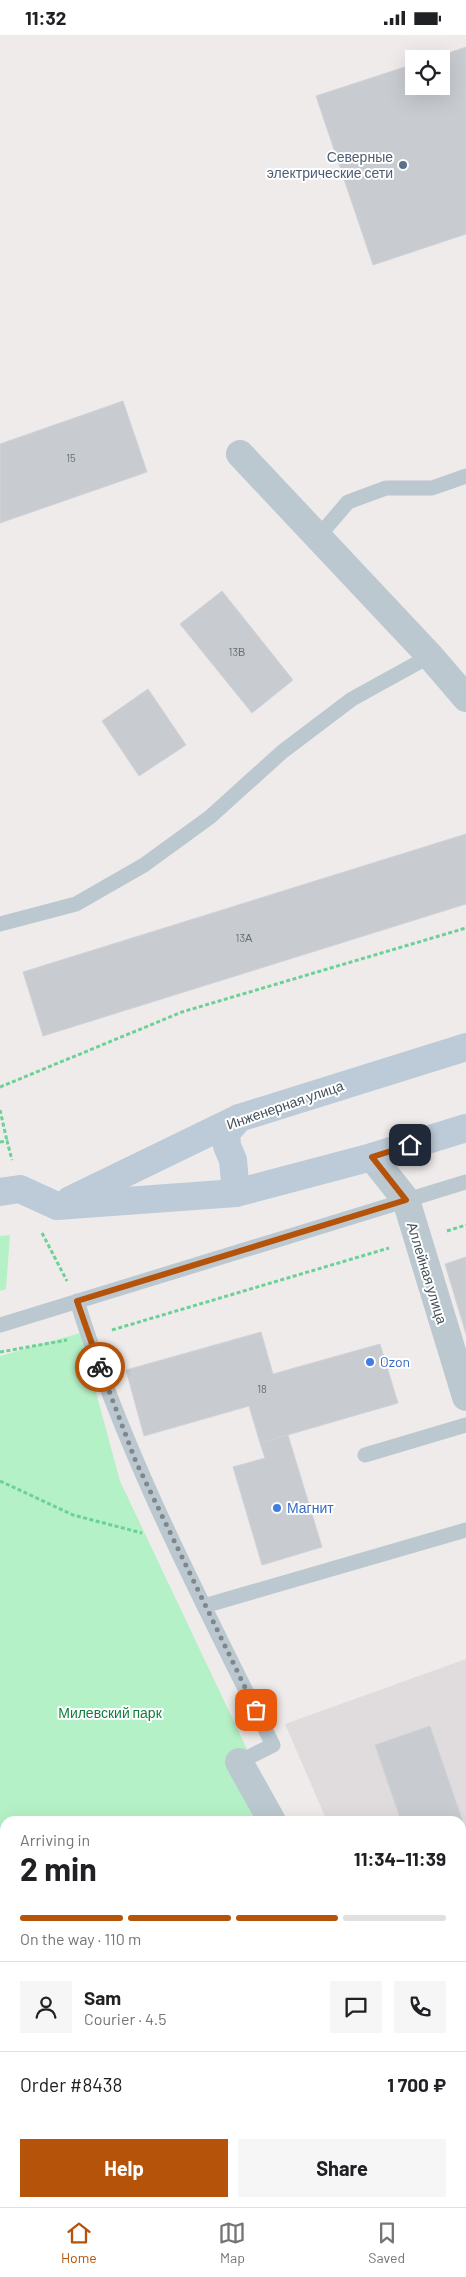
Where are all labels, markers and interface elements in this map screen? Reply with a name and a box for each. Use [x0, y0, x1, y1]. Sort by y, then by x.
text: 11:32 [25, 6, 66, 29]
map controls [405, 50, 450, 95]
button: locate [405, 50, 450, 95]
place label: Северные электрические сети [267, 148, 393, 181]
marker: Северные электрические сети [397, 159, 409, 171]
house number: 15 [66, 451, 76, 464]
house number: 13В [229, 645, 245, 658]
house number: 13А [236, 931, 253, 944]
street label: Инженерная улица [224, 1076, 346, 1133]
pin [389, 1124, 431, 1166]
icon: home [396, 1131, 424, 1159]
street label: Аллейная улица [404, 1220, 451, 1326]
courier [75, 1342, 125, 1392]
icon: bike [86, 1353, 114, 1381]
place label: Ozon [380, 1353, 410, 1370]
marker: Ozon [364, 1356, 376, 1368]
house number: 18 [257, 1382, 267, 1395]
place label: Магнит [287, 1499, 334, 1516]
marker: Магнит [271, 1502, 283, 1514]
pin [235, 1689, 277, 1731]
icon: bag [242, 1696, 270, 1724]
park label: Милевский парк [58, 1704, 163, 1721]
text: Arriving in [20, 1830, 90, 1849]
text: 11:34–11:39 [354, 1847, 446, 1870]
text: 2 min [20, 1849, 97, 1887]
text: On the way · 110 m [20, 1929, 141, 1948]
button: person [20, 1981, 72, 2033]
button: chat [330, 1981, 382, 2033]
button: phone [394, 1981, 446, 2033]
text: Sam [84, 1986, 121, 2009]
text: Courier · 4.5 [84, 2009, 167, 2028]
text: Order #8438 [20, 2073, 122, 2096]
text: 1 700 ₽ [387, 2073, 446, 2096]
button: Help [20, 2139, 228, 2197]
button: Share [238, 2139, 446, 2197]
tab: Home [61, 2219, 97, 2266]
tab: Map [218, 2219, 246, 2266]
tab: Saved [368, 2219, 405, 2266]

